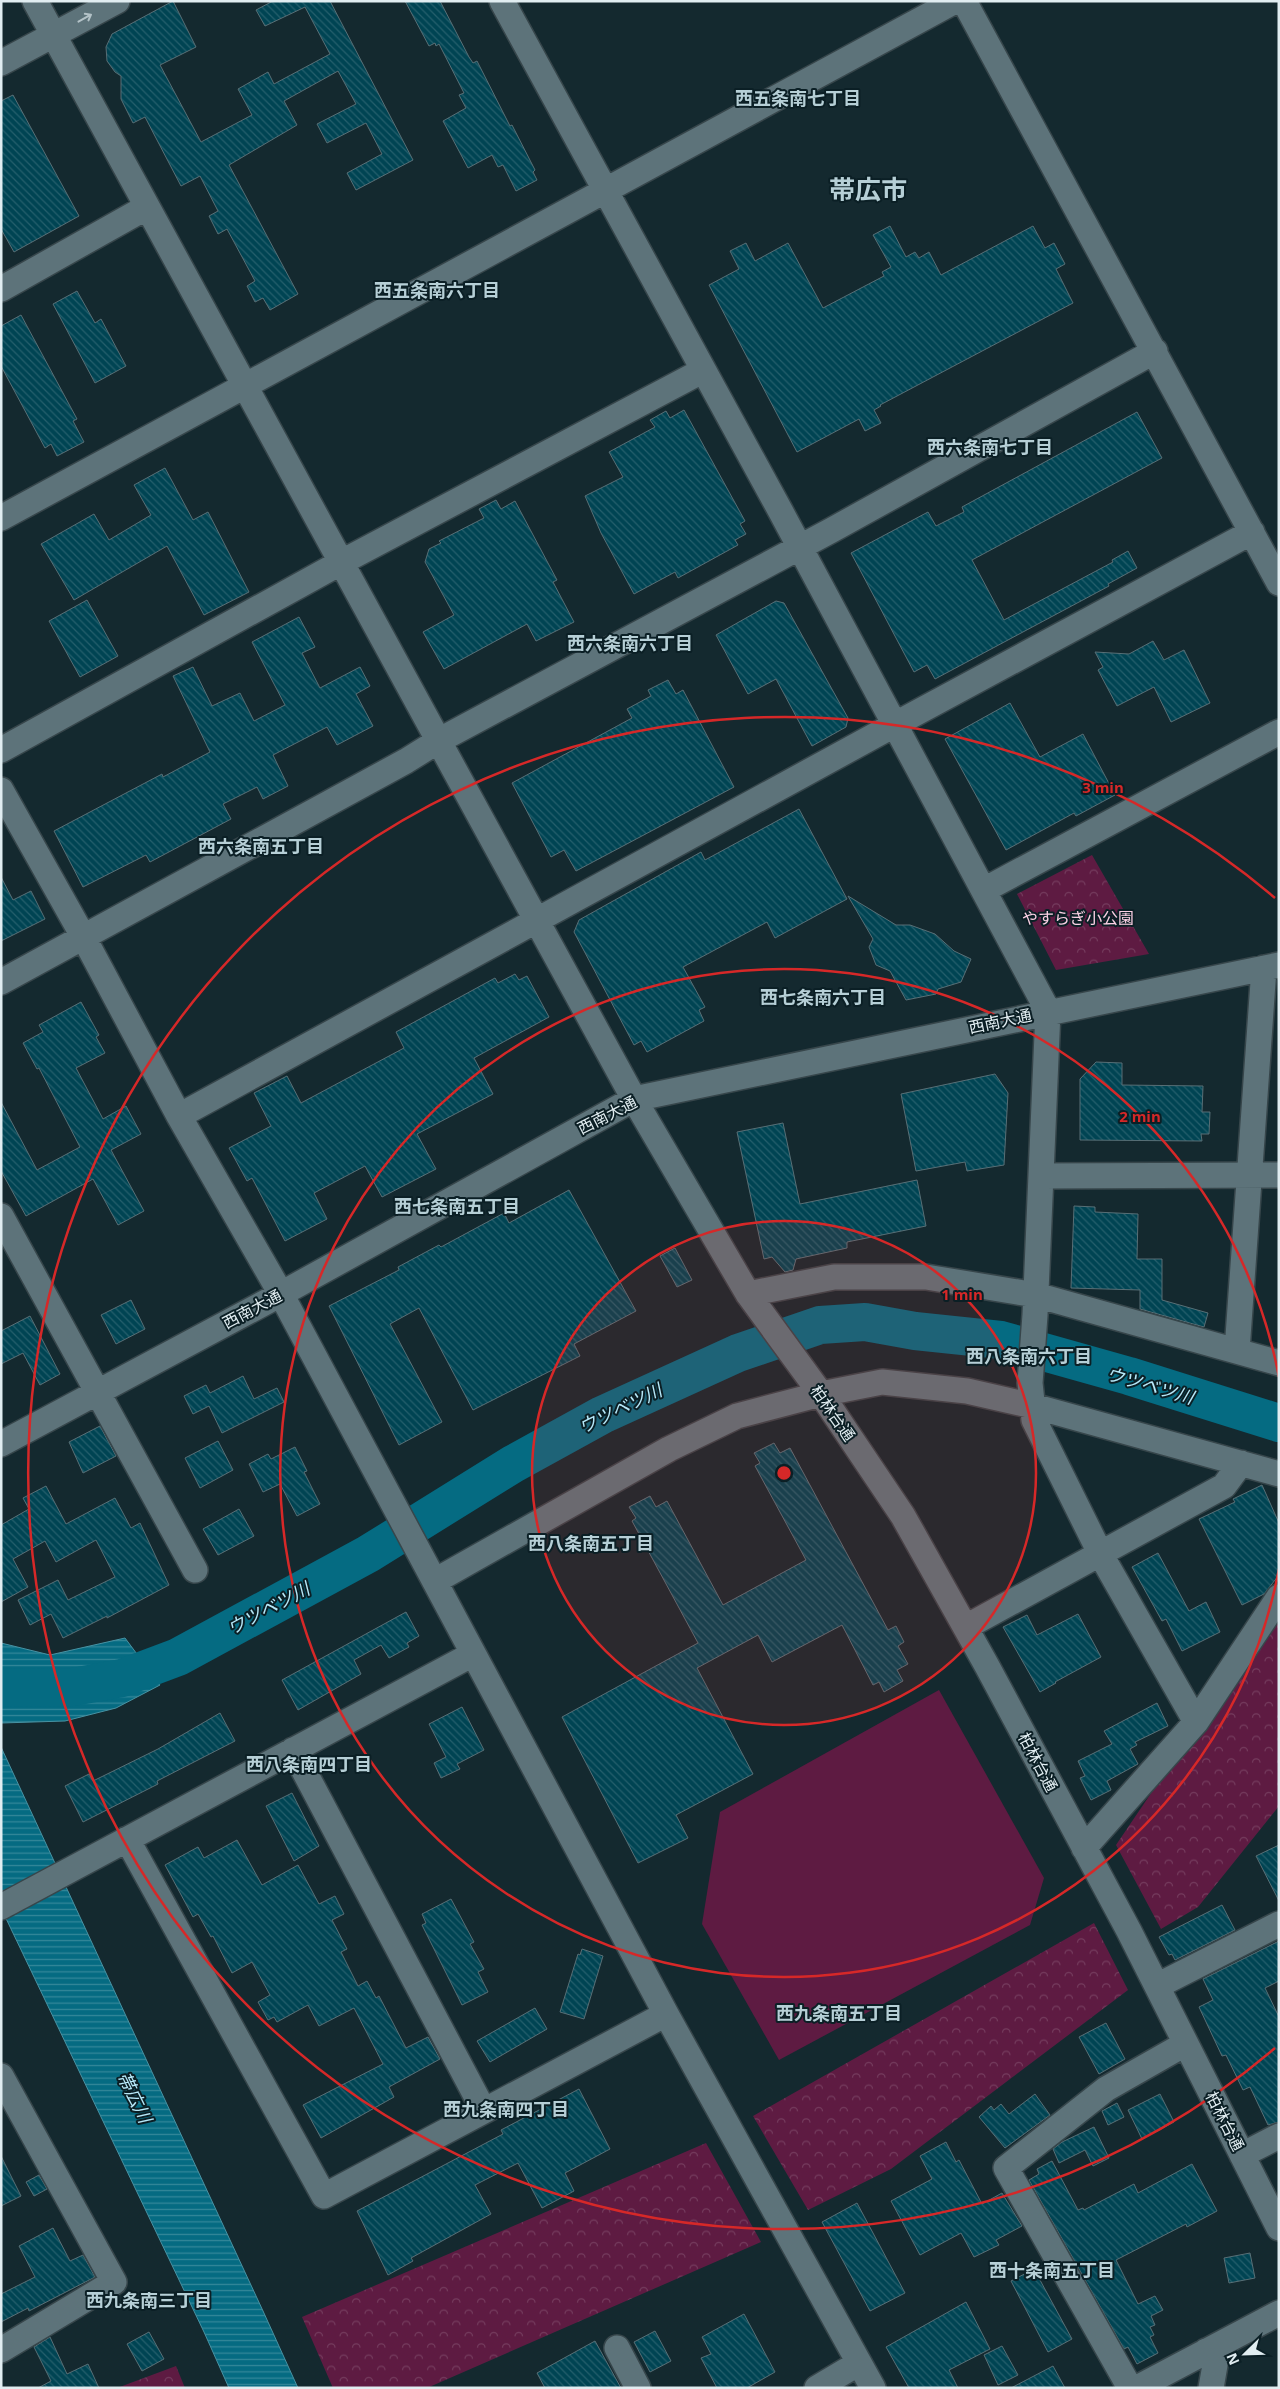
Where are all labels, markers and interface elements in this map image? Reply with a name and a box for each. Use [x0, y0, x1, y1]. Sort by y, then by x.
one-way arrow [78, 13, 92, 23]
district label: 西五条南七丁目 [735, 86, 861, 110]
district label: 帯広市 [829, 171, 907, 207]
district label: 西五条南六丁目 [374, 278, 500, 302]
district label: 西六条南七丁目 [927, 435, 1053, 459]
district label: 西六条南六丁目 [567, 631, 693, 655]
text: 3 min [1082, 777, 1124, 797]
district label: 西六条南五丁目 [198, 834, 324, 858]
park label: やすらぎ小公園 [1022, 907, 1134, 929]
district label: 西七条南六丁目 [760, 985, 886, 1009]
street label: 西南大通 [966, 1004, 1034, 1038]
street label: 西南大通 [573, 1091, 641, 1139]
text: 2 min [1119, 1106, 1161, 1126]
district label: 西七条南五丁目 [394, 1194, 520, 1218]
street label: 西南大通 [219, 1284, 285, 1334]
text: 1 min [941, 1284, 983, 1304]
district label: 西八条南六丁目 [966, 1344, 1092, 1368]
water label: ウツベツ川 [1103, 1361, 1198, 1409]
water label: ウツベツ川 [574, 1377, 668, 1439]
street label: 柏林台通 [806, 1380, 860, 1446]
centre of rings [775, 1464, 793, 1482]
district label: 西八条南五丁目 [528, 1531, 654, 1555]
water label: ウツベツ川 [223, 1575, 315, 1640]
street label: 柏林台通 [1013, 1729, 1063, 1795]
district label: 西八条南四丁目 [246, 1752, 372, 1776]
district label: 西九条南五丁目 [776, 2001, 902, 2025]
water label: 帯広川 [112, 2067, 158, 2128]
street label: 柏林台通 [1201, 2087, 1249, 2155]
district label: 西九条南四丁目 [443, 2097, 569, 2121]
district label: 西十条南五丁目 [989, 2258, 1115, 2282]
district label: 西九条南三丁目 [86, 2288, 212, 2312]
north arrow [1220, 2329, 1270, 2379]
text: N [1222, 2350, 1244, 2368]

